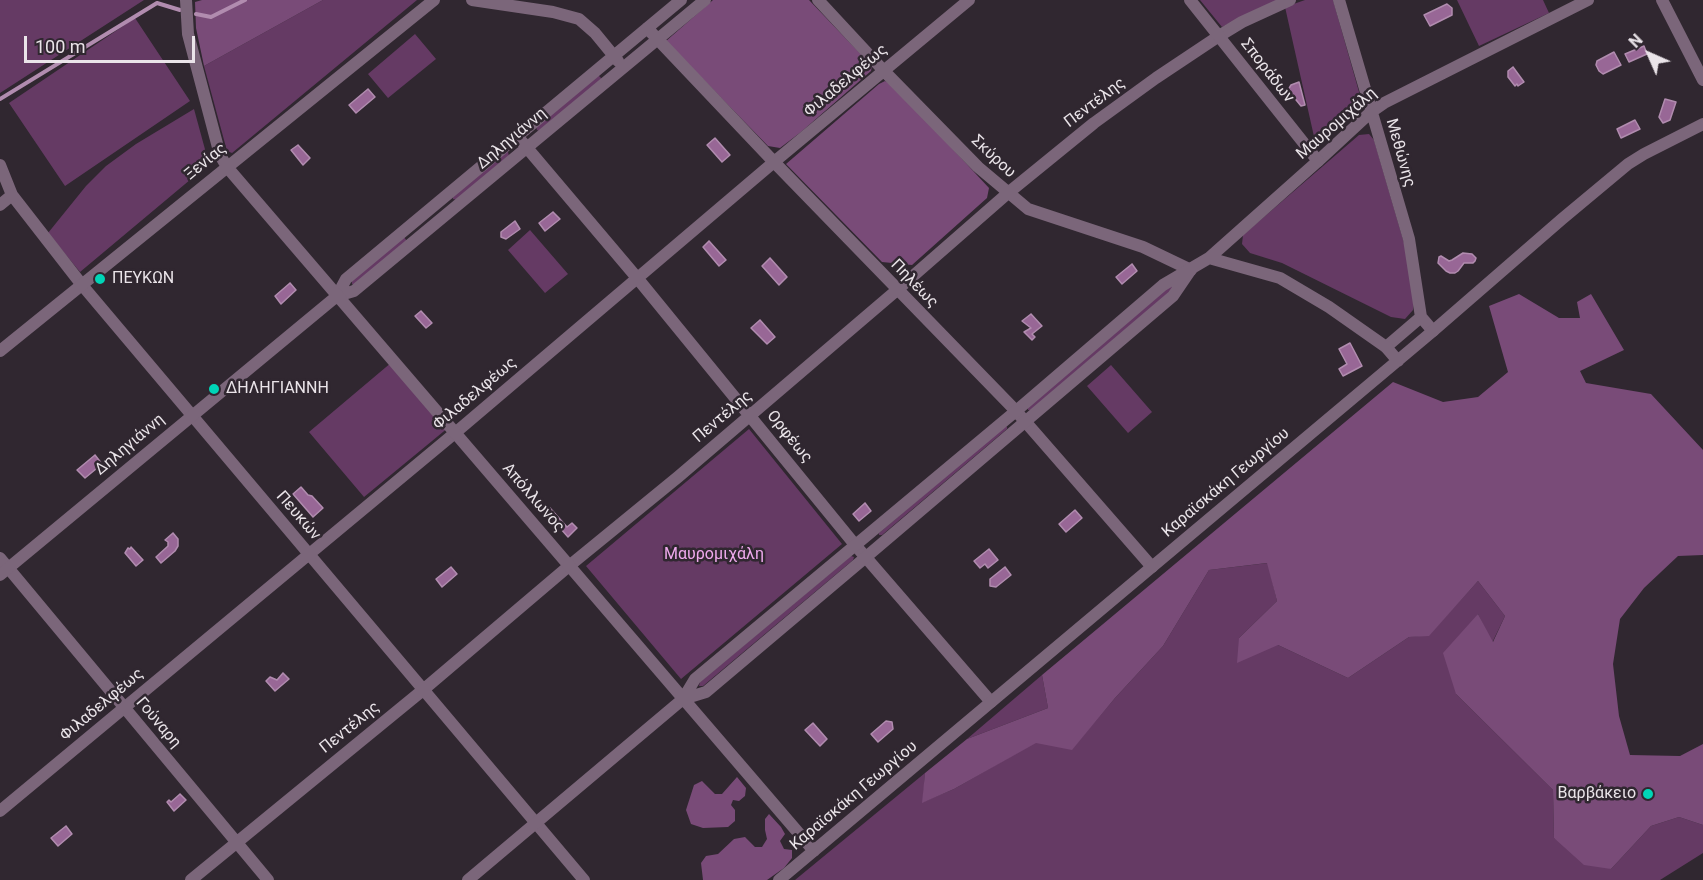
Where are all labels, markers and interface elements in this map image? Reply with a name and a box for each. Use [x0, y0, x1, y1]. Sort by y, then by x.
scale bar [27, 24, 198, 62]
north arrow [1619, 24, 1679, 84]
text: N [1625, 30, 1647, 52]
street label: Σποράδων [1236, 35, 1298, 107]
text: 100 m [35, 36, 86, 57]
street label: Φιλαδελφέως [800, 41, 892, 121]
street label: Πεντέλης [1061, 74, 1129, 132]
street label: Μαυρομιχάλη [1293, 84, 1381, 164]
street label: Δηληγιάννη [473, 104, 551, 174]
street label: Μεθώνης [1381, 117, 1419, 189]
street label: Σκύρου [967, 132, 1019, 182]
street label: Ξενίας [181, 139, 231, 185]
street label: Πηλέως [886, 256, 942, 312]
place label: ΠΕΥΚΩΝ [112, 269, 174, 289]
marker: ΠΕΥΚΩΝ [93, 272, 107, 286]
street label: Φιλαδελφέως [429, 354, 521, 434]
place label: ΔΗΛΗΓΙΑΝΝΗ [226, 379, 329, 399]
marker: ΔΗΛΗΓΙΑΝΝΗ [207, 382, 221, 396]
street label: Πεντέλης [689, 387, 757, 447]
street label: Ορφέως [762, 407, 816, 467]
street label: Δηληγιάννη [91, 410, 169, 480]
street label: Καραϊσκάκη Γεωργίου [1159, 424, 1293, 542]
street label: Απόλλωνος [498, 459, 568, 537]
street label: Πευκών [272, 488, 324, 544]
park label: Μαυρομιχάλη [664, 545, 764, 565]
street label: Φιλαδελφέως [56, 665, 148, 745]
street label: Γούναρη [131, 694, 185, 752]
street label: Πεντέλης [316, 698, 384, 758]
street label: Καραϊσκάκη Γεωργίου [787, 737, 921, 855]
place label: Βαρβάκειο [1558, 784, 1636, 804]
marker: Βαρβάκειο [1641, 787, 1655, 801]

